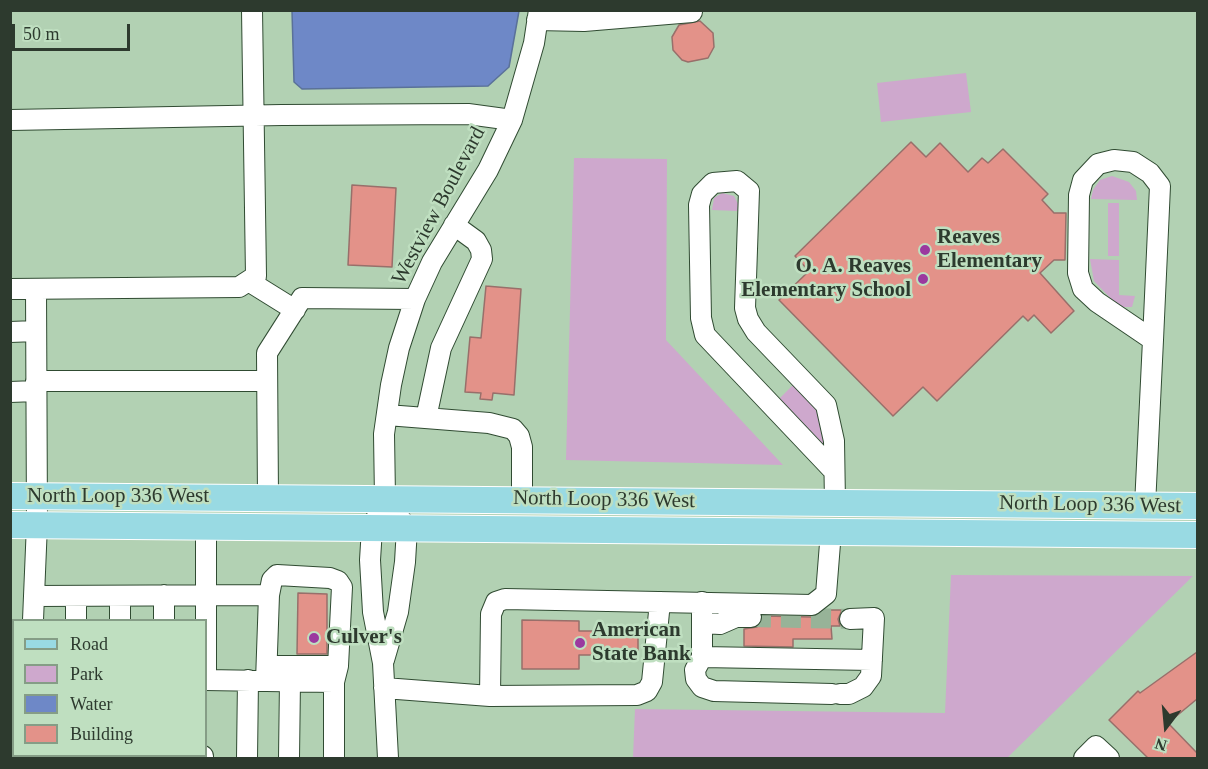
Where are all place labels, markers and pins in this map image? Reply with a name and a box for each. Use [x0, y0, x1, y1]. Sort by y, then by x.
place label: Reaves Elementary [937, 225, 1042, 275]
marker: Reaves Elementary [918, 243, 932, 257]
place label: O. A. Reaves Elementary School [741, 254, 911, 304]
marker: O. A. Reaves Elementary School [916, 272, 930, 286]
place label: American State Bank [592, 618, 691, 668]
place label: Culver's [326, 625, 402, 651]
marker: Culver's [307, 631, 321, 645]
marker: American State Bank [573, 636, 587, 650]

